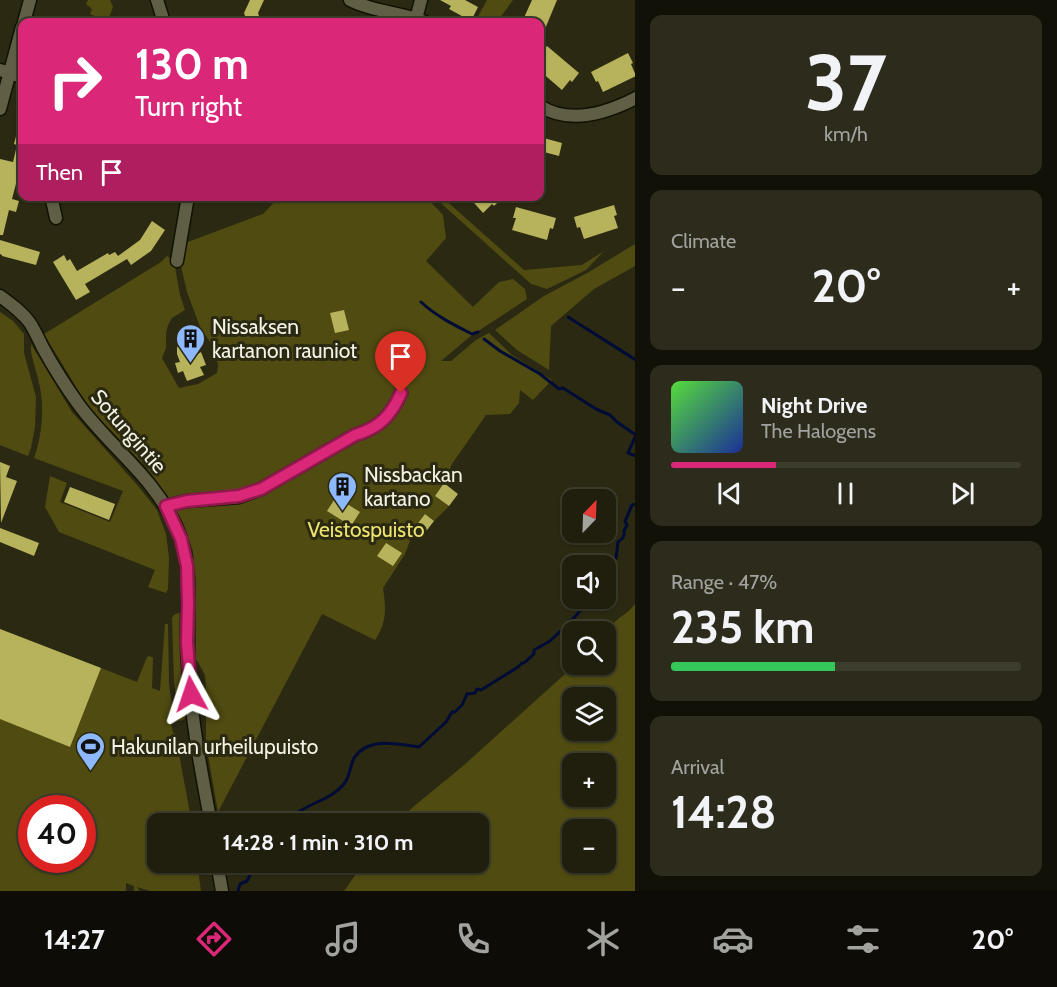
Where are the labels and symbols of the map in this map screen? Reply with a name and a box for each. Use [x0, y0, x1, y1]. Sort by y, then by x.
place label: Nissaksen kartanon rauniot [212, 314, 357, 363]
building icon: Nissaksen kartanon rauniot [175, 322, 207, 364]
pin [375, 331, 426, 393]
street label: Sotungintie [86, 384, 172, 478]
place label: Nissbackan kartano [364, 462, 463, 511]
building icon: Nissbackan kartano [327, 470, 359, 512]
north arrow [562, 489, 616, 543]
park label: Veistospuisto [307, 517, 425, 542]
position arrow [159, 662, 223, 726]
sports icon: Hakunilan urheilupuisto [74, 730, 106, 772]
place label: Hakunilan urheilupuisto [111, 734, 318, 759]
speed limit sign: 40 [18, 795, 96, 873]

